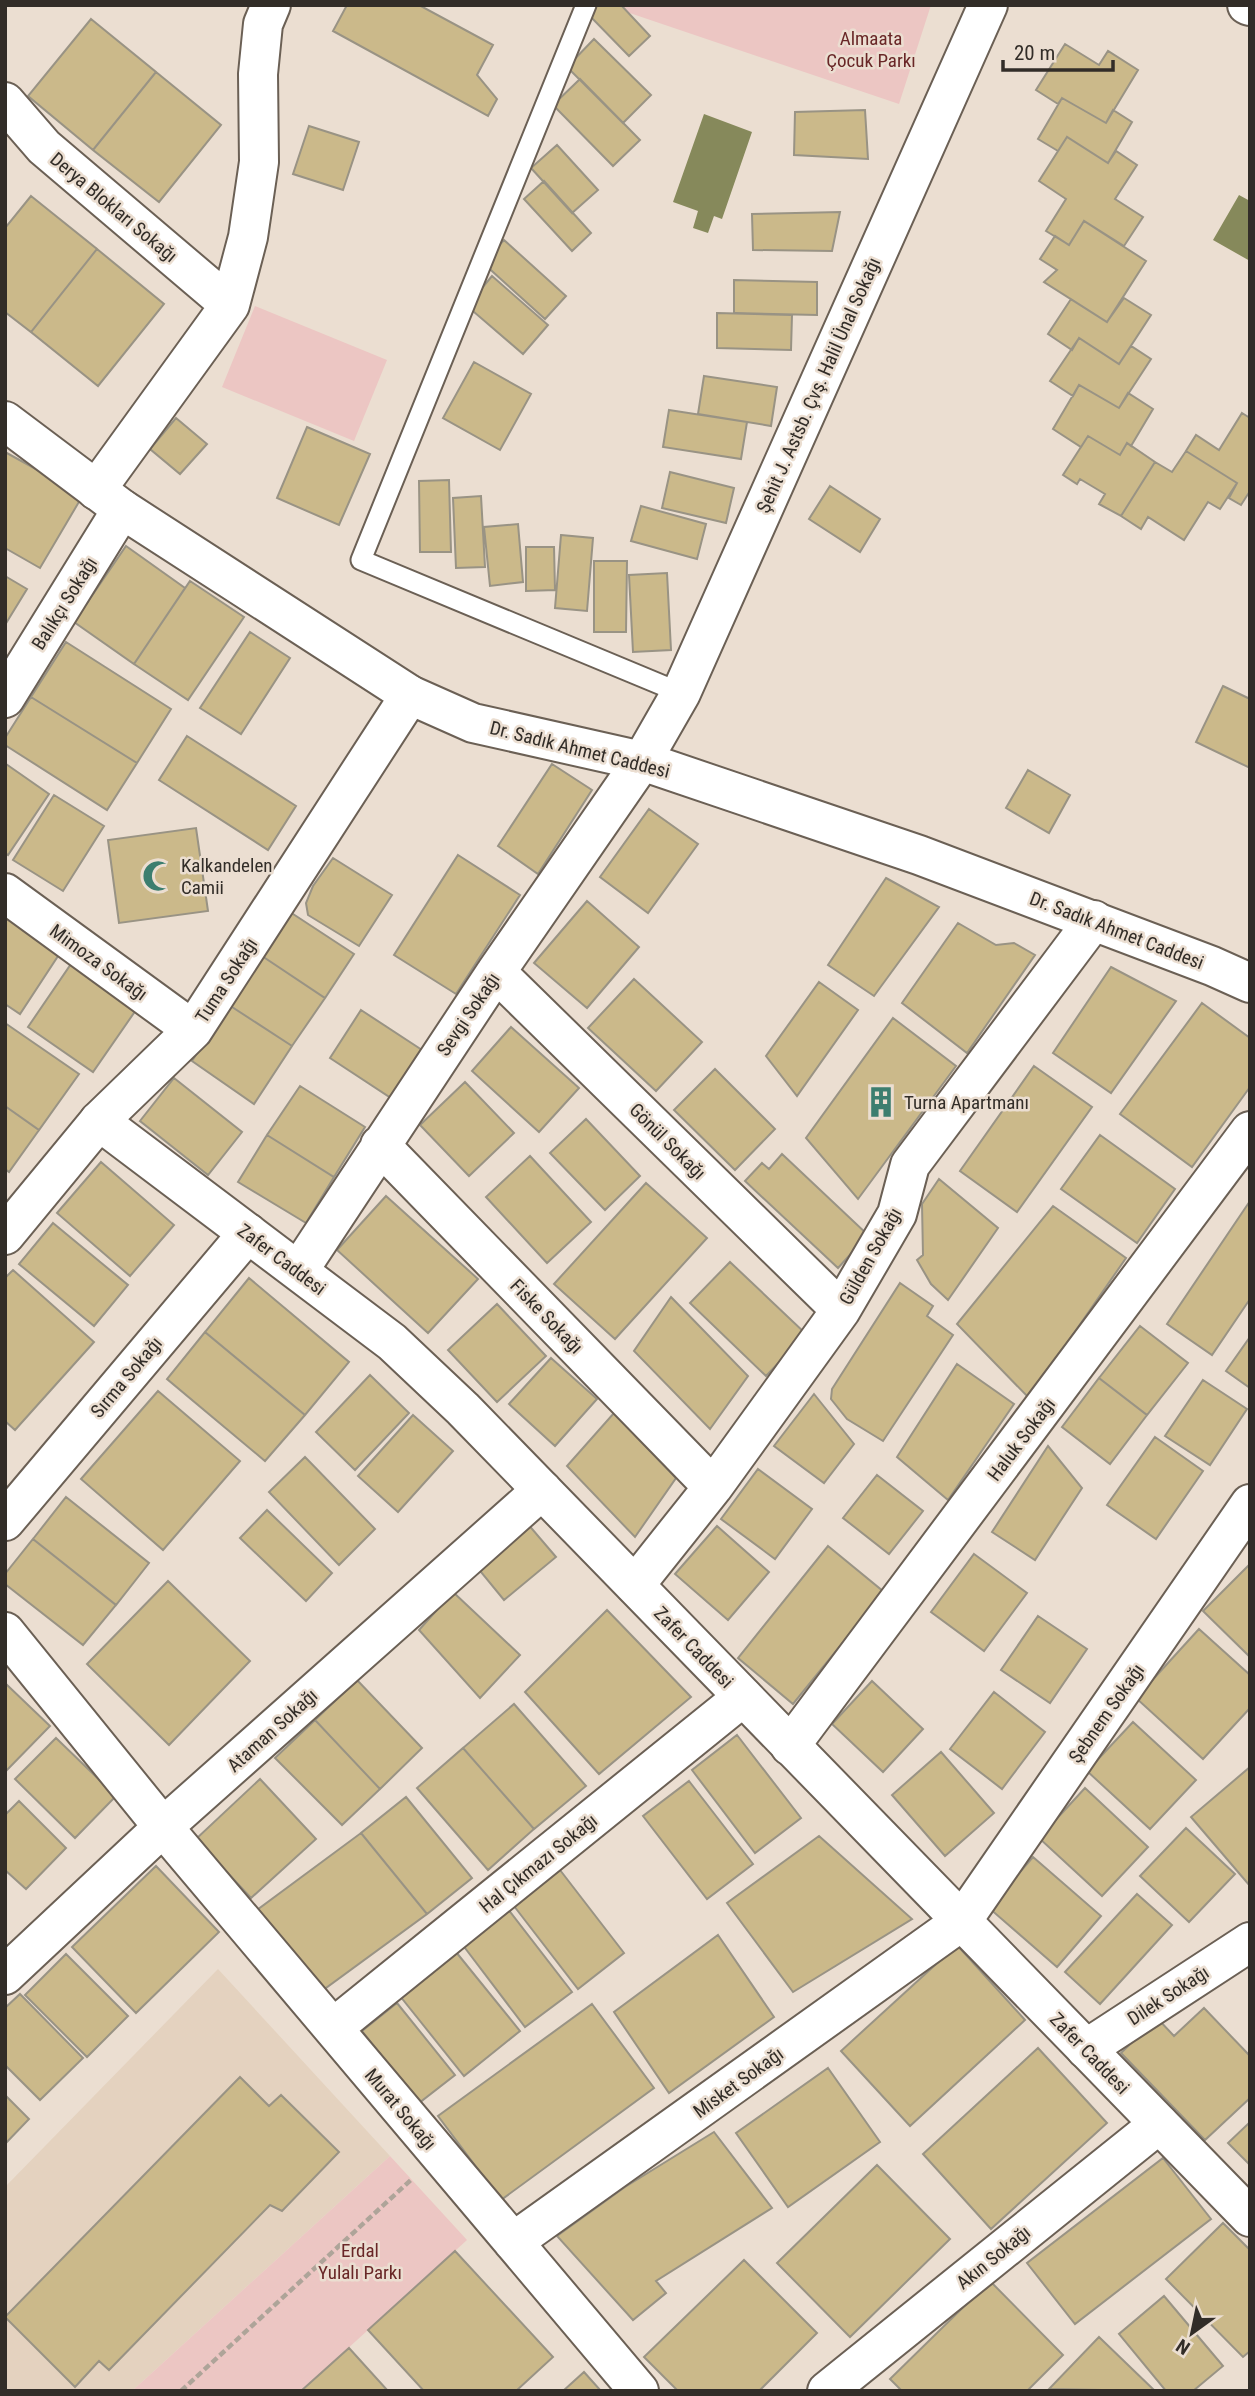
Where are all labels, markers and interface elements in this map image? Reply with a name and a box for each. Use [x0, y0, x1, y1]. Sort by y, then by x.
park label: Almaata Çocuk Parkı [826, 27, 916, 72]
scale bar [1003, 28, 1113, 72]
text: 20 m [1014, 41, 1055, 65]
street label: Derya Blokları Sokağı [45, 148, 182, 267]
street label: Şehit J. Astsb. Çvş. Halil Ünal Sokağı [752, 254, 885, 517]
street label: Balıkçı Sokağı [27, 553, 102, 654]
street label: Dr. Sadık Ahmet Caddesi [488, 716, 672, 783]
place label: Kalkandelen Camii [181, 854, 273, 899]
mosque icon: Kalkandelen Camii [141, 859, 175, 893]
street label: Dr. Sadık Ahmet Caddesi [1027, 887, 1207, 974]
street label: Mimoza Sokağı [45, 919, 152, 1006]
street label: Tuma Sokağı [190, 933, 262, 1027]
street label: Sevgi Sokağı [432, 968, 505, 1060]
building icon: Turna Apartmanı [864, 1085, 898, 1119]
place label: Turna Apartmanı [904, 1091, 1029, 1114]
street label: Gönül Sokağı [625, 1098, 711, 1184]
street label: Gülden Sokağı [834, 1204, 907, 1309]
street label: Zafer Caddesi [233, 1219, 330, 1300]
street label: Fiske Sokağı [505, 1274, 588, 1358]
street label: Sırma Sokağı [86, 1332, 167, 1423]
street label: Haluk Sokağı [983, 1393, 1060, 1485]
street label: Zafer Caddesi [649, 1602, 738, 1693]
street label: Şebnem Sokağı [1064, 1659, 1149, 1767]
street label: Ataman Sokağı [223, 1684, 322, 1777]
street label: Hal Çıkmazı Sokağı [475, 1809, 602, 1918]
street label: Dilek Sokağı [1123, 1961, 1213, 2030]
street label: Zafer Caddesi [1045, 2008, 1134, 2099]
street label: Misket Sokağı [689, 2042, 788, 2123]
street label: Murat Sokağı [360, 2064, 441, 2155]
street label: Akın Sokağı [952, 2221, 1035, 2294]
park label: Erdal Yulalı Parkı [318, 2239, 402, 2284]
north arrow [1157, 2298, 1227, 2368]
text: N [1172, 2334, 1194, 2360]

